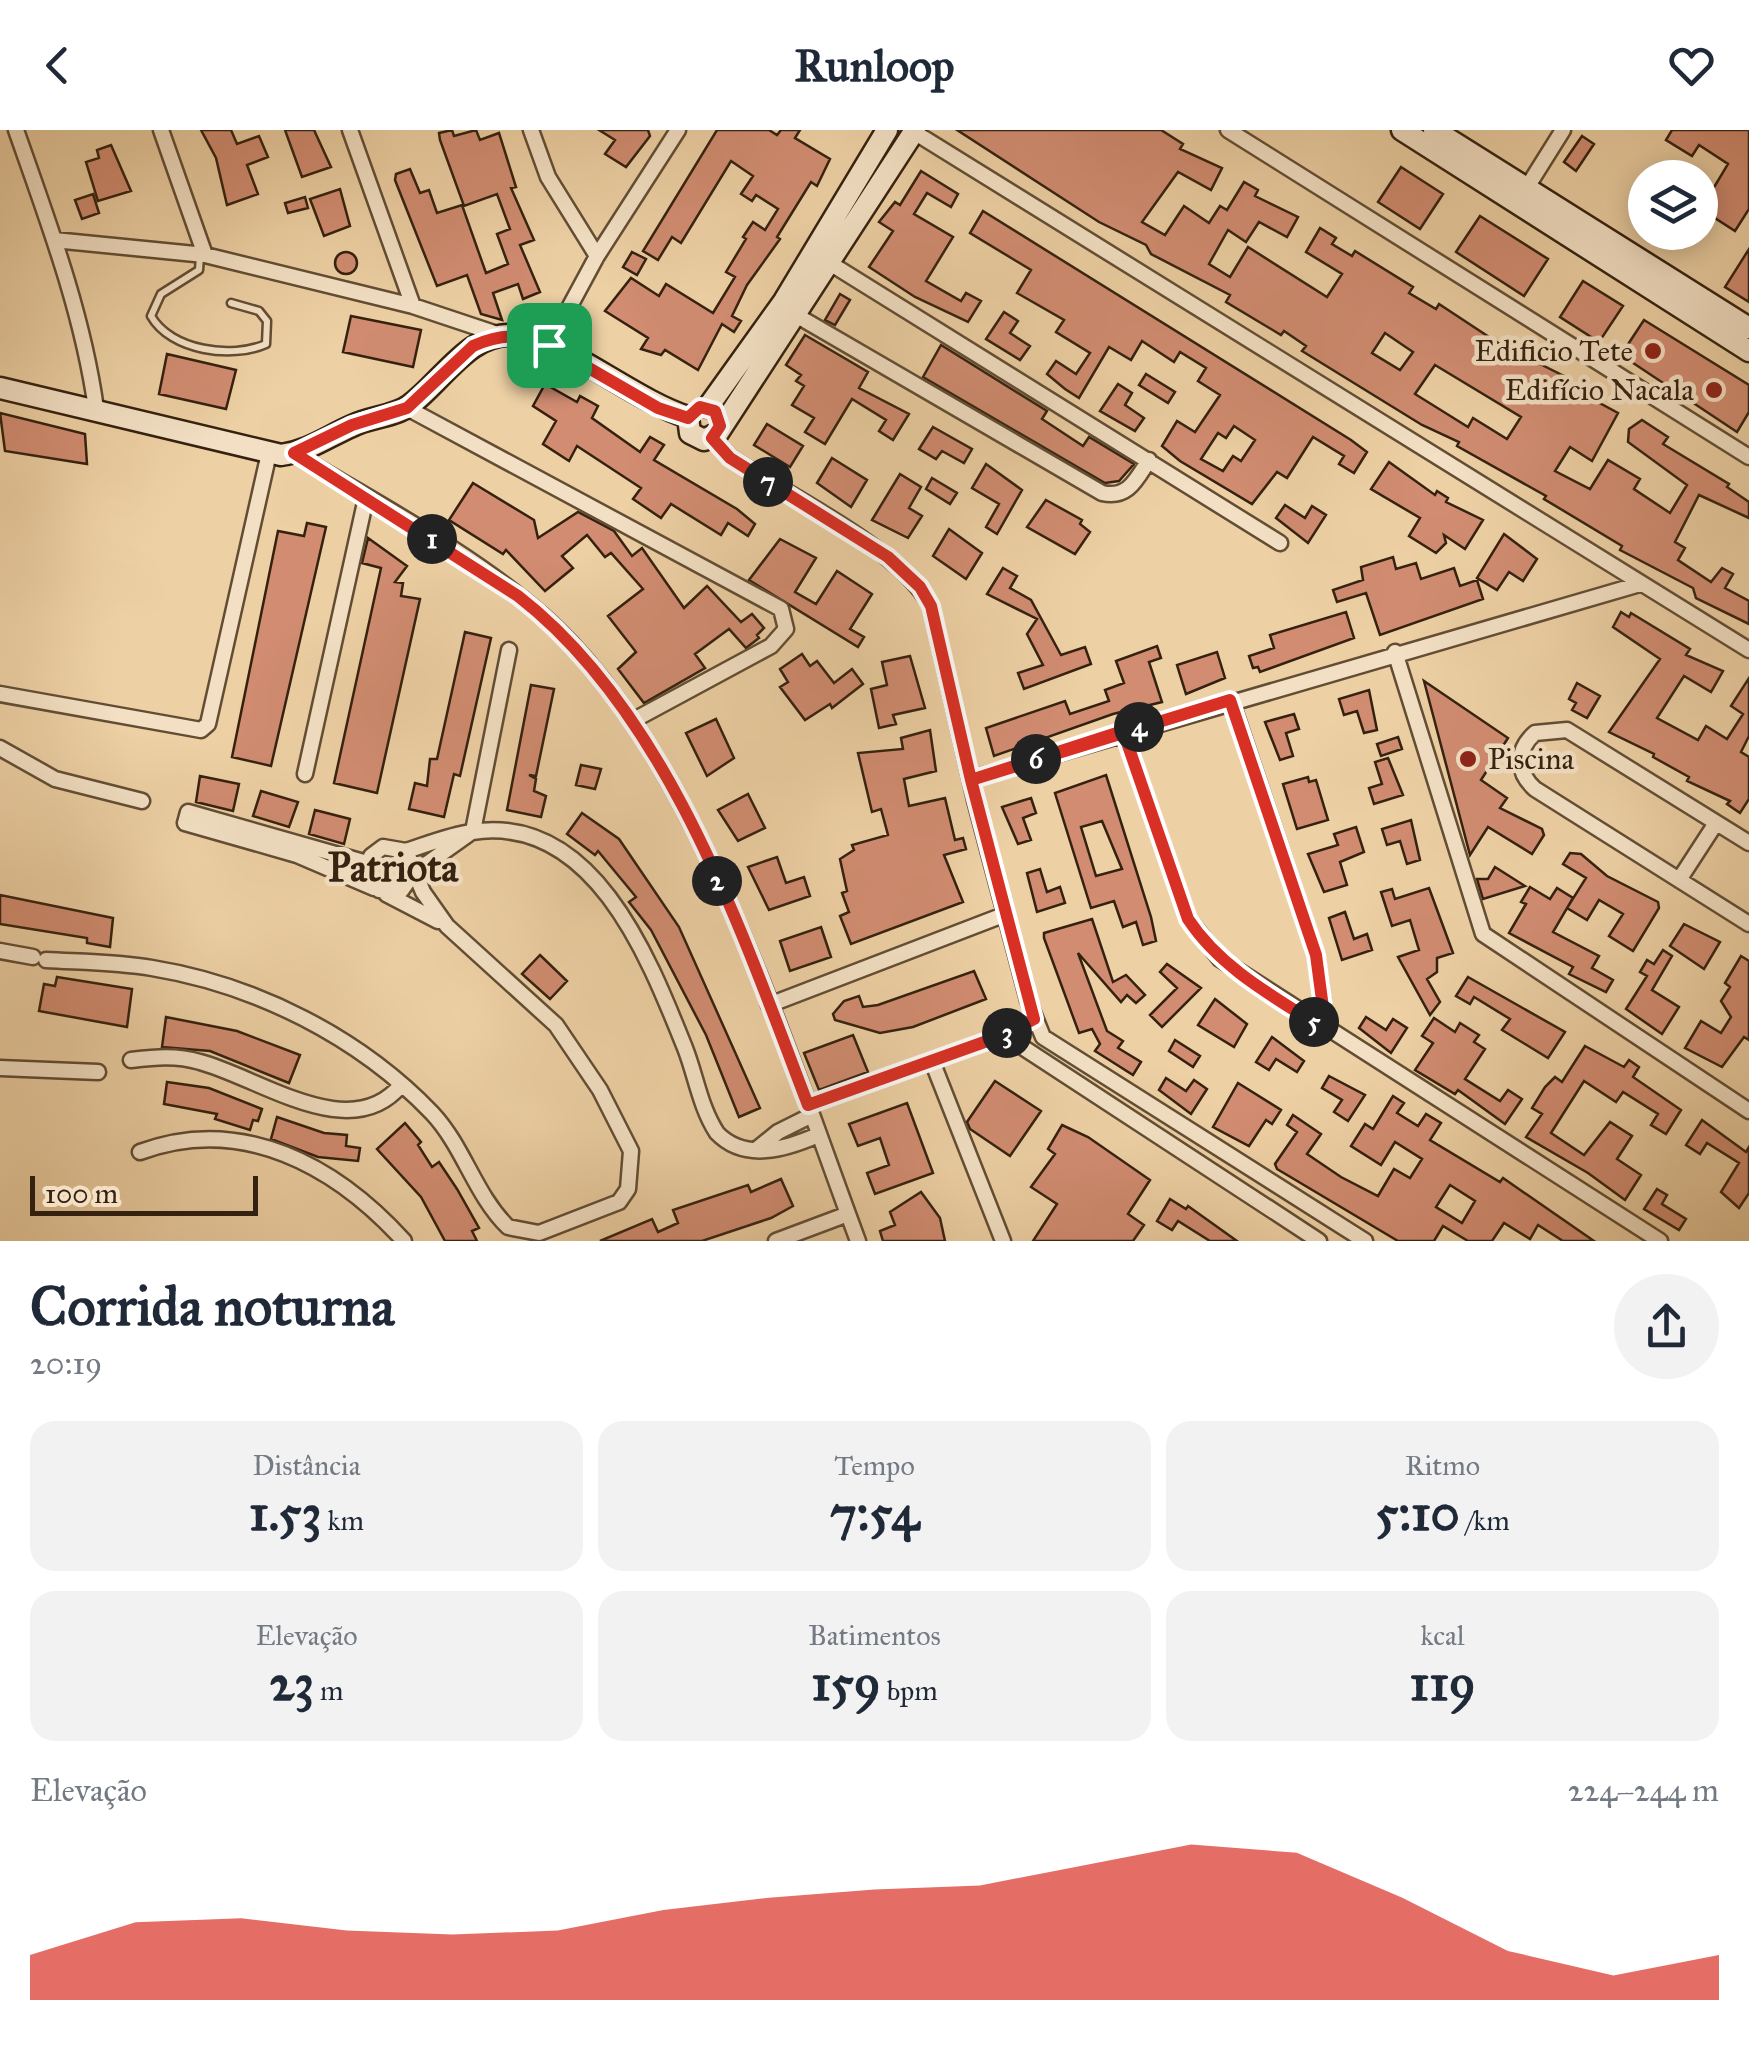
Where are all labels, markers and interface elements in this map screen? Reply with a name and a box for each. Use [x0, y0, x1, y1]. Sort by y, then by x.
icon: back [30, 38, 85, 93]
text: Runloop [794, 38, 955, 93]
icon: heart [1664, 38, 1719, 93]
map controls [1628, 160, 1718, 250]
button: layers [1628, 160, 1718, 250]
pin [507, 303, 592, 388]
icon: arrive [522, 318, 577, 373]
place label: Edificio Tete [1475, 333, 1633, 369]
marker: Edificio Tete [1642, 340, 1664, 362]
place label: Edifício Nacala [1505, 372, 1694, 408]
marker: Edifício Nacala [1703, 379, 1725, 401]
pin: 7 [743, 457, 793, 507]
text: 7 [761, 464, 775, 499]
pin: 1 [407, 514, 457, 564]
text: 1 [426, 521, 438, 556]
pin: 4 [1114, 702, 1164, 752]
text: 4 [1131, 709, 1147, 744]
pin: 6 [1011, 734, 1061, 784]
text: 6 [1029, 741, 1043, 776]
place label: Piscina [1488, 741, 1574, 777]
marker: Piscina [1457, 748, 1479, 770]
district label: Patriota [328, 843, 459, 892]
pin: 2 [692, 856, 742, 906]
text: 2 [710, 863, 724, 898]
pin: 5 [1289, 997, 1339, 1047]
text: 5 [1307, 1004, 1321, 1039]
pin: 3 [982, 1008, 1032, 1058]
text: 3 [1001, 1015, 1013, 1050]
scale bar [30, 1171, 258, 1216]
text: 100 m [45, 1176, 118, 1211]
text: Corrida noturna [30, 1273, 395, 1340]
button: share [1614, 1274, 1719, 1379]
text: 20:19 [30, 1344, 102, 1383]
text: Distância [252, 1448, 361, 1483]
text: Tempo [834, 1448, 915, 1483]
text: Ritmo [1405, 1448, 1480, 1483]
text: 1.53 [249, 1483, 322, 1544]
text: 7:54 [830, 1483, 919, 1544]
text: 5:10 [1375, 1483, 1460, 1544]
text: km [322, 1503, 364, 1538]
text: /km [1460, 1503, 1510, 1538]
text: Elevação [255, 1618, 358, 1653]
text: Batimentos [808, 1618, 941, 1653]
text: kcal [1420, 1618, 1465, 1653]
text: 23 [269, 1653, 314, 1714]
text: 159 [811, 1653, 881, 1714]
text: 119 [1410, 1653, 1476, 1714]
text: m [314, 1673, 344, 1708]
text: bpm [881, 1673, 938, 1708]
text: Elevação [30, 1771, 147, 1810]
text: 224–244 m [1568, 1771, 1719, 1810]

